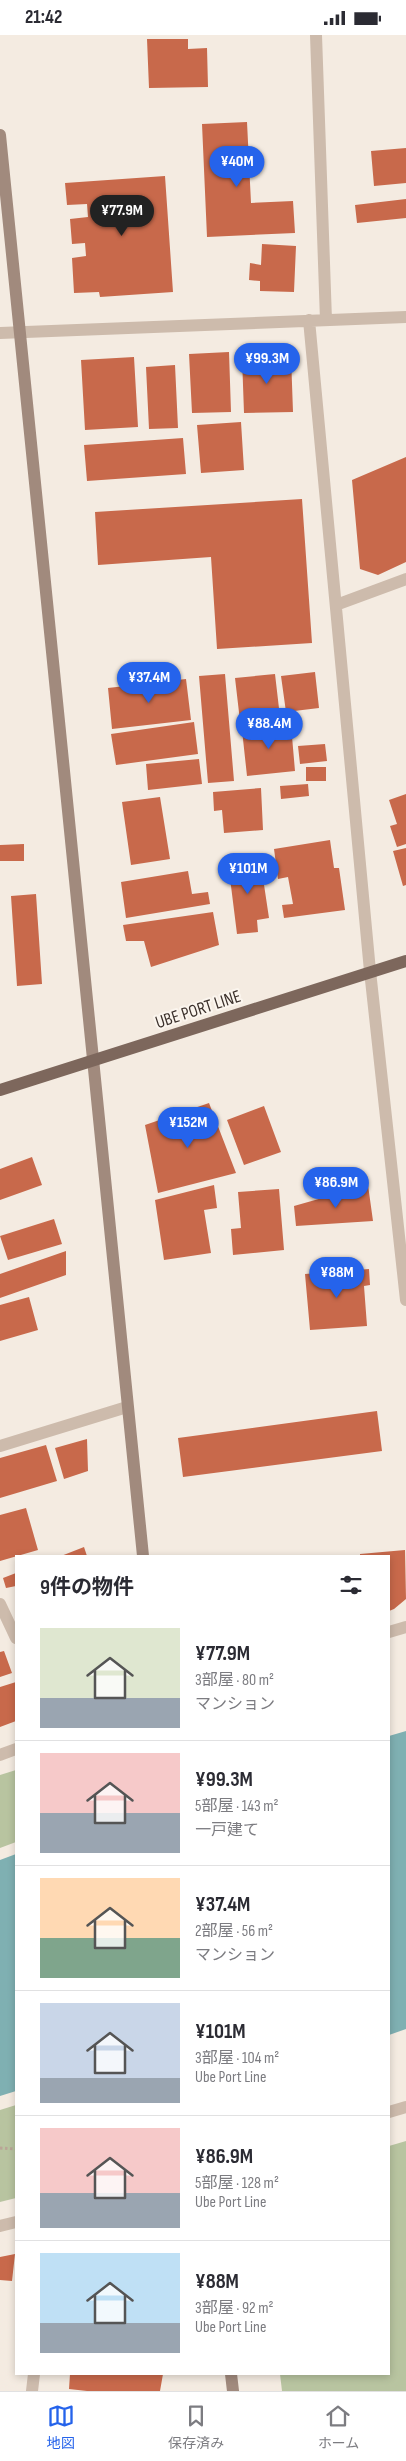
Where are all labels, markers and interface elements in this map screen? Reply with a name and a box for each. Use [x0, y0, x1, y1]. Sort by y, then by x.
text: 21:42 [25, 6, 62, 29]
pin: ¥40M [207, 145, 267, 188]
text: ¥40M [220, 152, 254, 171]
pin: ¥77.9M [81, 195, 163, 237]
text: ¥77.9M [101, 201, 143, 220]
pin: ¥99.3M [226, 343, 308, 385]
text: ¥99.3M [245, 349, 289, 368]
pin: ¥37.4M [108, 661, 190, 704]
text: ¥37.4M [128, 668, 170, 687]
pin: ¥88.4M [228, 707, 310, 750]
text: ¥88.4M [247, 714, 291, 733]
pin: ¥101M [213, 853, 283, 895]
text: ¥101M [229, 859, 267, 878]
street label: UBE PORT LINE [153, 986, 244, 1033]
pin: ¥152M [153, 1107, 223, 1149]
text: ¥152M [169, 1113, 207, 1132]
pin: ¥86.9M [295, 1167, 377, 1209]
text: ¥86.9M [314, 1173, 358, 1192]
pin: ¥88M [307, 1257, 367, 1299]
text: ¥88M [320, 1263, 354, 1282]
icon: filters [337, 1571, 365, 1599]
text: 9件の物件 [40, 1575, 134, 1600]
text: ¥77.9M [195, 1641, 250, 1666]
icon: home [80, 1648, 140, 1708]
text: 3部屋 · 80 m² [195, 1671, 274, 1690]
text: マンション [195, 1695, 275, 1714]
text: ¥99.3M [195, 1767, 253, 1792]
icon: home [80, 1773, 140, 1833]
text: 5部屋 · 143 m² [195, 1797, 279, 1816]
text: 一戸建て [195, 1821, 259, 1840]
text: ¥37.4M [195, 1892, 250, 1917]
icon: home [80, 1898, 140, 1958]
text: 2部屋 · 56 m² [195, 1922, 273, 1941]
text: マンション [195, 1946, 275, 1965]
text: ¥101M [195, 2019, 246, 2044]
icon: home [80, 2023, 140, 2083]
text: 3部屋 · 104 m² [195, 2049, 279, 2068]
text: Ube Port Line [195, 2068, 266, 2087]
text: ¥86.9M [195, 2144, 253, 2169]
icon: home [80, 2148, 140, 2208]
text: 5部屋 · 128 m² [195, 2174, 279, 2193]
text: Ube Port Line [195, 2193, 266, 2212]
text: ¥88M [195, 2269, 239, 2294]
icon: home [80, 2273, 140, 2333]
text: 3部屋 · 92 m² [195, 2299, 273, 2318]
text: Ube Port Line [195, 2318, 266, 2337]
tab: 地図 [47, 2402, 75, 2452]
tab: 保存済み [168, 2402, 224, 2452]
tab: ホーム [318, 2402, 359, 2452]

